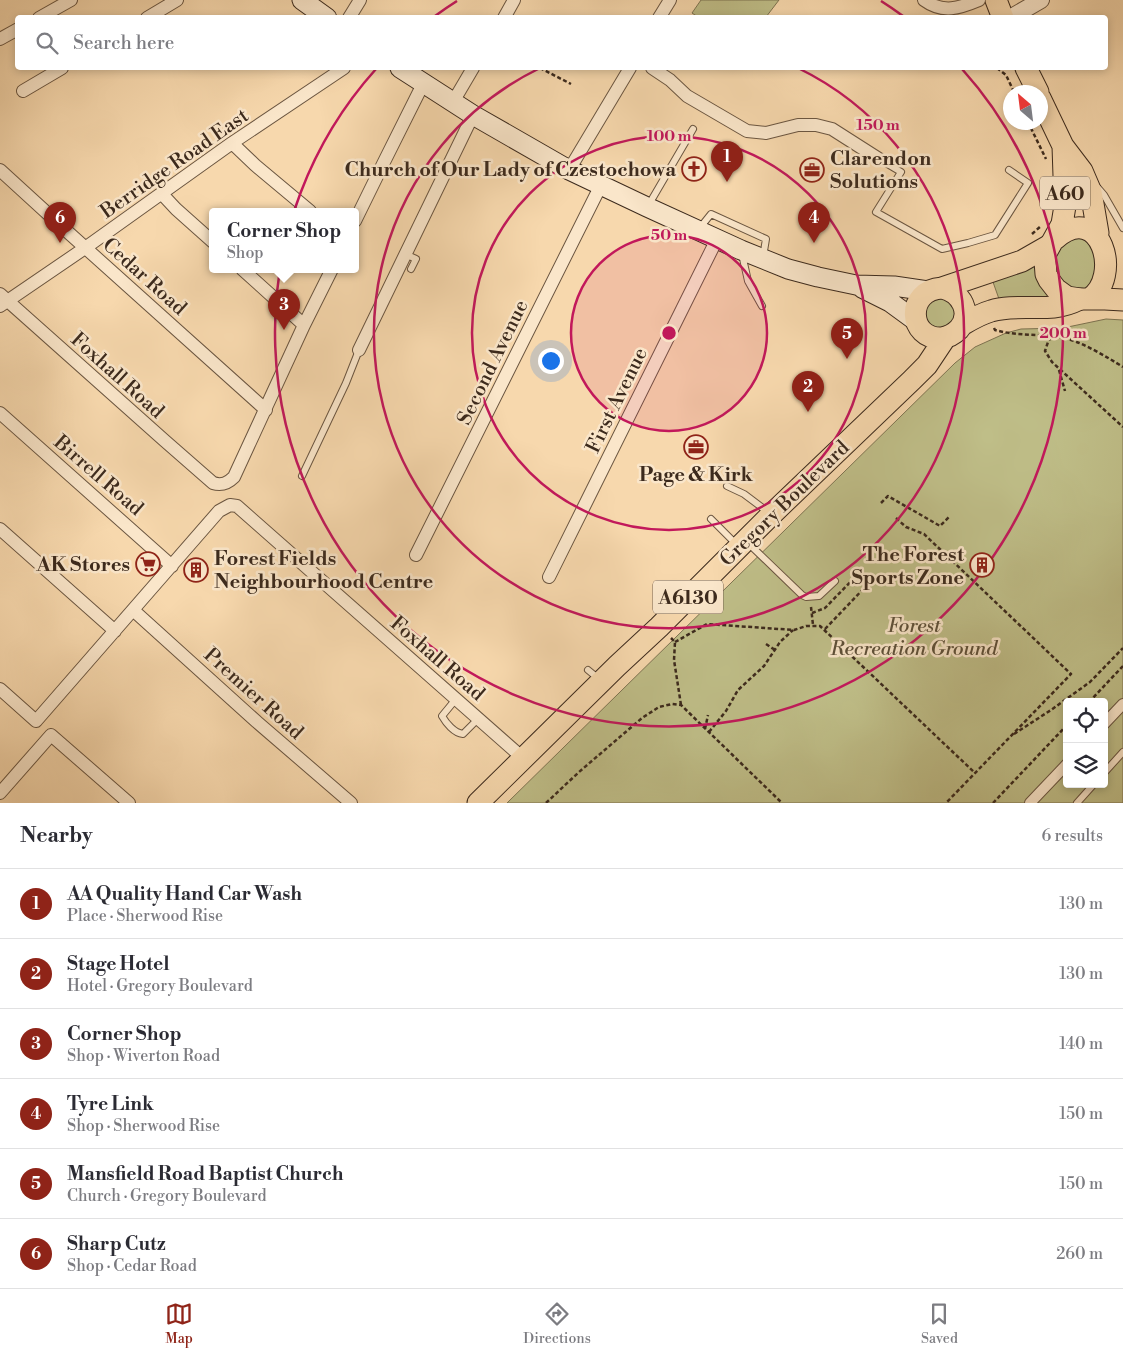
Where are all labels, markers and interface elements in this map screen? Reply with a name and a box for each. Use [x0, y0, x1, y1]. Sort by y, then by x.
search box [15, 15, 1108, 70]
icon: search [33, 29, 61, 57]
text: Search here [73, 31, 174, 55]
north arrow [1003, 85, 1048, 130]
street label: Berridge Road East [95, 104, 254, 225]
text: 150 m [856, 116, 900, 135]
text: 100 m [647, 127, 692, 146]
pin: 1 [711, 141, 743, 182]
place label: Clarendon Solutions [830, 147, 932, 195]
church icon: Church of Our Lady of Czestochowa [681, 156, 707, 182]
office icon: Clarendon Solutions [799, 157, 825, 183]
place label: Church of Our Lady of Czestochowa [345, 158, 676, 183]
road number: A60 [1040, 177, 1090, 210]
pin: 6 [44, 202, 76, 243]
pin: 4 [798, 202, 830, 243]
popup [209, 208, 359, 273]
text: Corner Shop [227, 219, 341, 243]
text: 50 m [651, 226, 687, 245]
street label: Cedar Road [97, 233, 192, 322]
text: Shop [227, 243, 264, 263]
pin: 3 [268, 289, 300, 330]
street label: Second Avenue [452, 296, 534, 429]
pin: 5 [831, 318, 863, 359]
centre of rings [660, 324, 678, 342]
text: 200 m [1039, 324, 1087, 343]
street label: Foxhall Road [65, 328, 169, 425]
street label: First Avenue [581, 344, 654, 457]
your location [538, 348, 564, 374]
pin: 2 [792, 371, 824, 412]
street label: Birrell Road [47, 430, 148, 522]
office icon: Page & Kirk [683, 434, 709, 460]
street label: Gregory Boulevard [715, 435, 856, 572]
place label: Page & Kirk [639, 463, 754, 488]
place label: The Forest Sports Zone [851, 543, 965, 591]
place label: Forest Fields Neighbourhood Centre [214, 547, 434, 595]
supermarket icon: AK Stores [135, 551, 161, 577]
building icon: The Forest Sports Zone [969, 552, 995, 578]
place label: AK Stores [35, 553, 130, 578]
building icon: Forest Fields Neighbourhood Centre [183, 557, 209, 583]
road number: A6130 [653, 580, 723, 614]
street label: Foxhall Road [385, 611, 490, 707]
park label: Forest Recreation Ground [830, 614, 998, 662]
street label: Premier Road [198, 643, 309, 746]
map controls [1063, 698, 1108, 788]
button: locate [1063, 698, 1108, 743]
button: layers [1063, 743, 1108, 788]
text: Nearby [20, 823, 93, 849]
text: 6 results [1042, 826, 1103, 846]
text: AA Quality Hand Car Wash [67, 882, 302, 906]
text: 1 [32, 894, 40, 914]
text: 130 m [1059, 894, 1103, 914]
text: Place · Sherwood Rise [67, 906, 223, 926]
text: Stage Hotel [67, 952, 169, 976]
text: 2 [31, 964, 41, 984]
text: 130 m [1059, 964, 1103, 984]
text: Hotel · Gregory Boulevard [67, 976, 253, 996]
text: Corner Shop [67, 1022, 182, 1046]
text: 3 [31, 1034, 41, 1054]
text: 140 m [1059, 1034, 1103, 1054]
text: Shop · Wiverton Road [67, 1046, 220, 1066]
text: Tyre Link [67, 1092, 154, 1116]
text: 4 [31, 1104, 41, 1124]
text: 150 m [1059, 1104, 1103, 1124]
text: Shop · Sherwood Rise [67, 1116, 220, 1136]
text: Mansfield Road Baptist Church [67, 1162, 343, 1186]
text: 5 [31, 1174, 41, 1194]
text: 150 m [1059, 1174, 1103, 1194]
text: Church · Gregory Boulevard [67, 1186, 267, 1206]
text: Sharp Cutz [67, 1232, 166, 1256]
text: 6 [31, 1244, 41, 1264]
text: 260 m [1056, 1244, 1103, 1264]
text: Shop · Cedar Road [67, 1256, 197, 1276]
tab: Map [165, 1300, 193, 1348]
tab: Directions [523, 1300, 591, 1348]
tab: Saved [921, 1300, 958, 1348]

